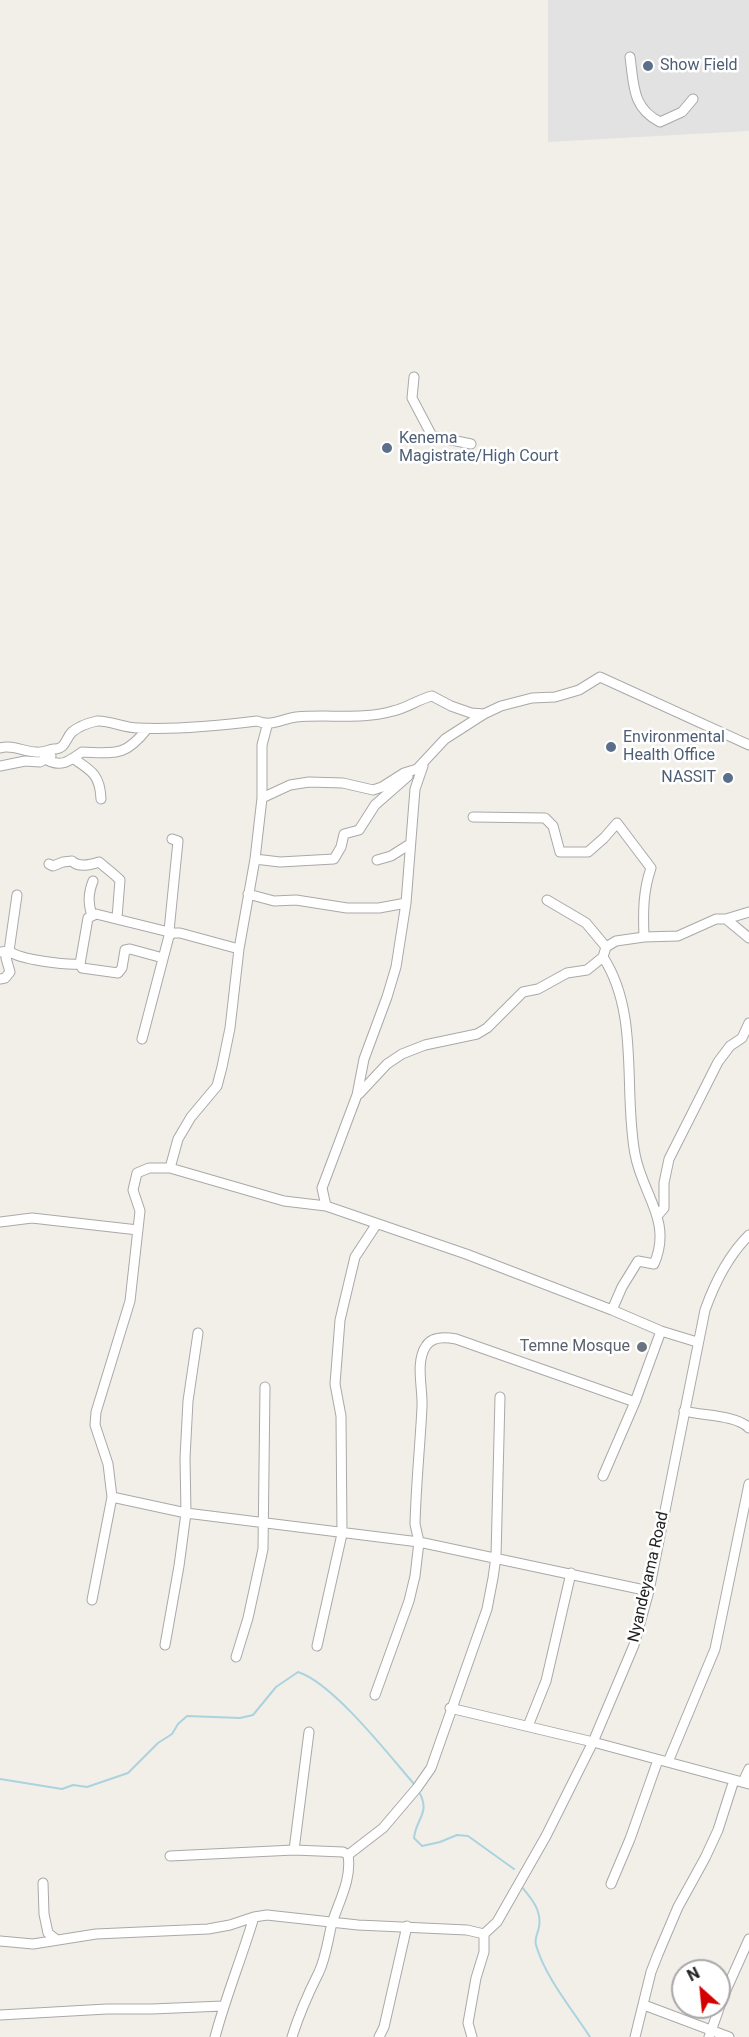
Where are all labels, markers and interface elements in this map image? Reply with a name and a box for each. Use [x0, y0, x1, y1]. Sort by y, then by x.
place label: Show Field [660, 56, 738, 76]
marker: Show Field [641, 59, 655, 73]
place label: Kenema Magistrate/High Court [399, 429, 559, 467]
marker: Kenema Magistrate/High Court [380, 441, 394, 455]
place label: Environmental Health Office [623, 728, 725, 766]
marker: Environmental Health Office [604, 740, 618, 754]
place label: NASSIT [661, 768, 716, 788]
marker: NASSIT [721, 771, 735, 785]
place label: Temne Mosque [520, 1337, 630, 1357]
marker: Temne Mosque [635, 1340, 649, 1354]
street label: Nyandeyama Road [625, 1510, 673, 1644]
north arrow [671, 1959, 731, 2019]
text: N [684, 1963, 703, 1985]

